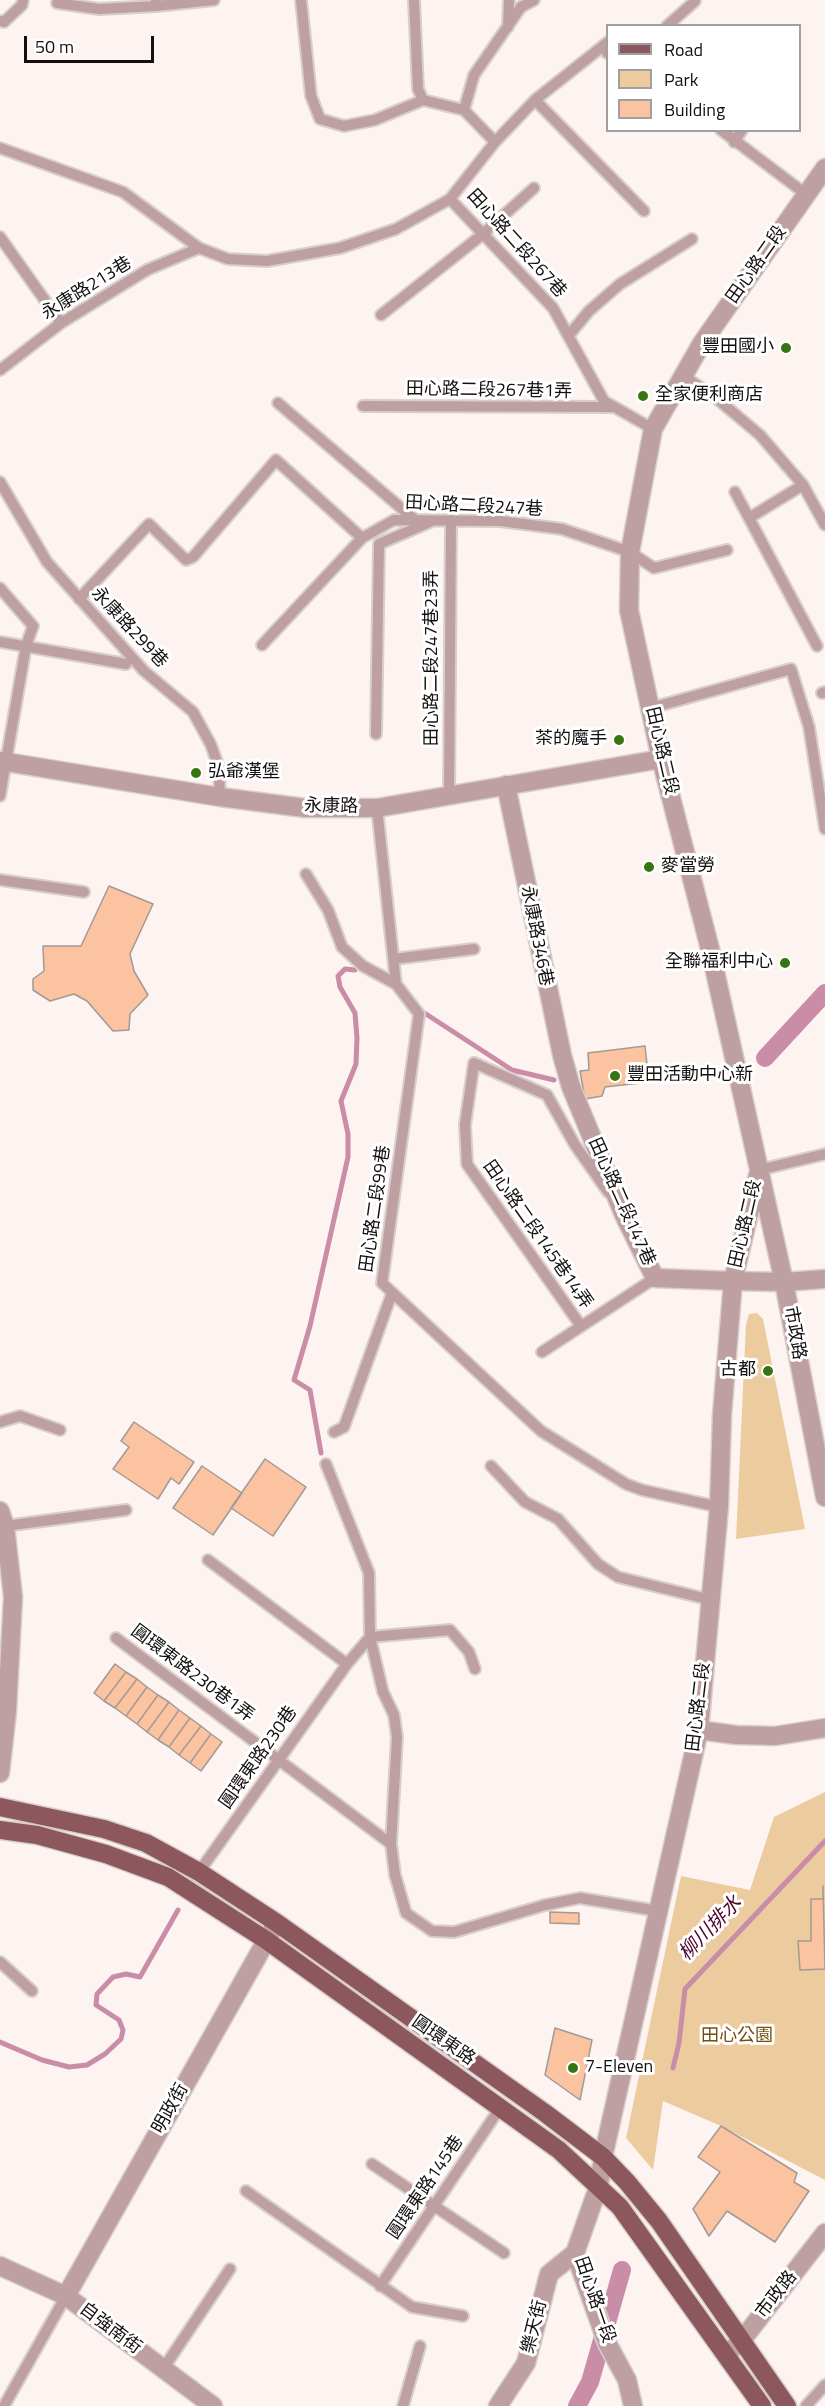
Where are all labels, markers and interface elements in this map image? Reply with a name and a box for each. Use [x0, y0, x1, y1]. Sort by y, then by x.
scale bar [27, 24, 158, 62]
legend [606, 24, 801, 132]
text: 50 m [35, 33, 74, 60]
text: Road [664, 36, 703, 63]
text: Park [664, 66, 698, 93]
text: Building [664, 96, 725, 123]
street label: 田心路二段267巷 [462, 185, 570, 303]
street label: 田心路二段 [722, 222, 792, 308]
street label: 永康路213巷 [38, 253, 136, 325]
place label: 豐田國小 [702, 337, 774, 359]
marker: 豐田國小 [779, 341, 793, 355]
street label: 田心路二段267巷1弄 [406, 379, 572, 403]
place label: 全家便利商店 [655, 385, 763, 407]
marker: 全家便利商店 [636, 389, 650, 403]
street label: 田心路二段247巷 [404, 493, 544, 521]
street label: 田心路二段247巷23弄 [422, 570, 444, 746]
street label: 永康路299巷 [86, 583, 172, 673]
street label: 田心路二段 [640, 705, 682, 797]
place label: 茶的魔手 [535, 729, 607, 751]
marker: 茶的魔手 [612, 733, 626, 747]
place label: 弘爺漢堡 [208, 762, 280, 784]
marker: 弘爺漢堡 [189, 766, 203, 780]
street label: 永康路 [304, 796, 358, 818]
place label: 麥當勞 [661, 856, 715, 878]
marker: 麥當勞 [642, 860, 656, 874]
street label: 永康路346巷 [516, 884, 556, 988]
place label: 全聯福利中心 [665, 952, 773, 974]
marker: 全聯福利中心 [778, 956, 792, 970]
place label: 豐田活動中心新 [627, 1065, 753, 1087]
marker: 豐田活動中心新 [608, 1069, 622, 1083]
street label: 田心路二段147巷 [583, 1134, 659, 1270]
street label: 田心路二段99巷 [356, 1144, 396, 1274]
street label: 田心路二段145巷14弄 [478, 1157, 596, 1313]
street label: 田心路二段 [725, 1178, 767, 1270]
street label: 市政路 [779, 1305, 809, 1361]
place label: 古都 [720, 1360, 756, 1382]
marker: 古都 [761, 1364, 775, 1378]
street label: 圓環東路230巷1弄 [126, 1621, 258, 1727]
street label: 田心路二段 [683, 1661, 715, 1753]
street label: 圓環東路230巷 [216, 1703, 302, 1813]
water label: 柳川排水 [675, 1892, 747, 1966]
street label: 圓環東路 [407, 2012, 479, 2070]
park label: 田心公園 [701, 2026, 773, 2048]
place label: 7-Eleven [585, 2057, 653, 2079]
marker: 7-Eleven [566, 2061, 580, 2075]
street label: 明政街 [148, 2080, 194, 2138]
street label: 圓環東路145巷 [383, 2132, 469, 2244]
street label: 田心路一段 [569, 2254, 619, 2346]
street label: 市政路 [752, 2267, 802, 2323]
street label: 樂天街 [518, 2298, 552, 2356]
street label: 自強南街 [75, 2299, 145, 2359]

